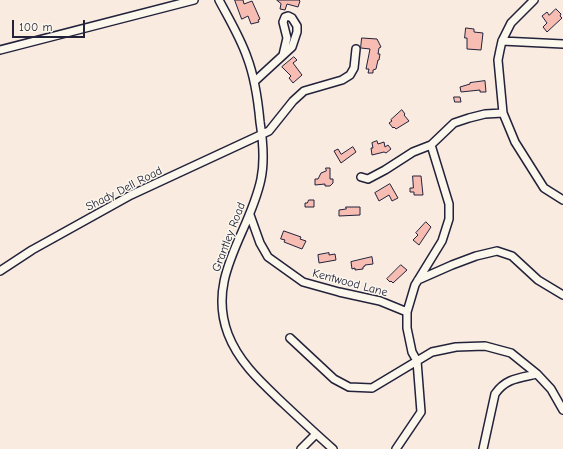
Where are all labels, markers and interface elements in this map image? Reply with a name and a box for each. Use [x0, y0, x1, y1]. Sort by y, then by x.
scale bar [14, 12, 87, 38]
text: 100 m [19, 20, 52, 34]
street label: Shady Dell Road [83, 164, 165, 214]
street label: Grantley Road [209, 200, 249, 274]
street label: Kentwood Lane [311, 266, 389, 300]

